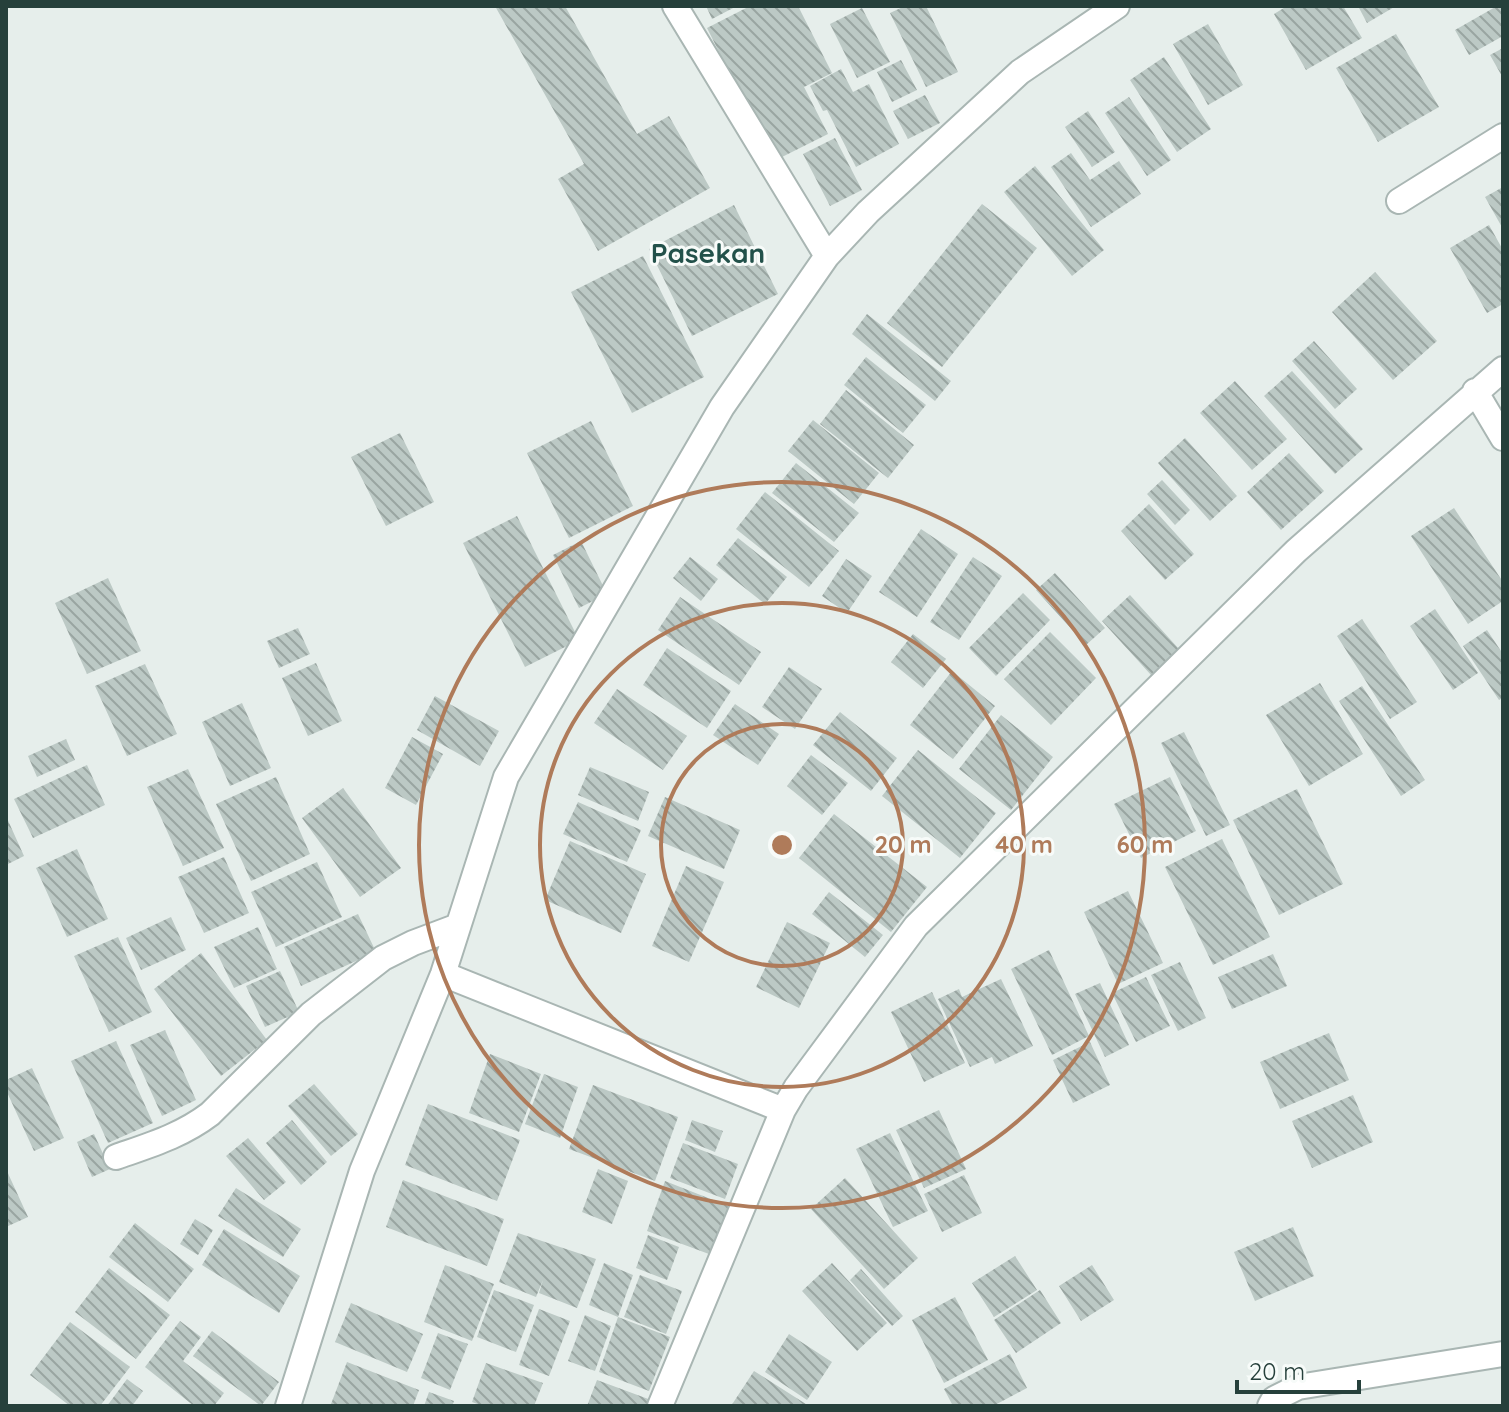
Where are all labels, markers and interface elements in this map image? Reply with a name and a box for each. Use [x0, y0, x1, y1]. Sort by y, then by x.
district label: Pasekan [651, 235, 765, 270]
text: 20 m [874, 829, 932, 859]
text: 40 m [995, 829, 1053, 859]
text: 60 m [1117, 829, 1173, 859]
centre of rings [768, 831, 796, 859]
scale bar [1237, 1344, 1359, 1394]
text: 20 m [1249, 1356, 1305, 1386]

